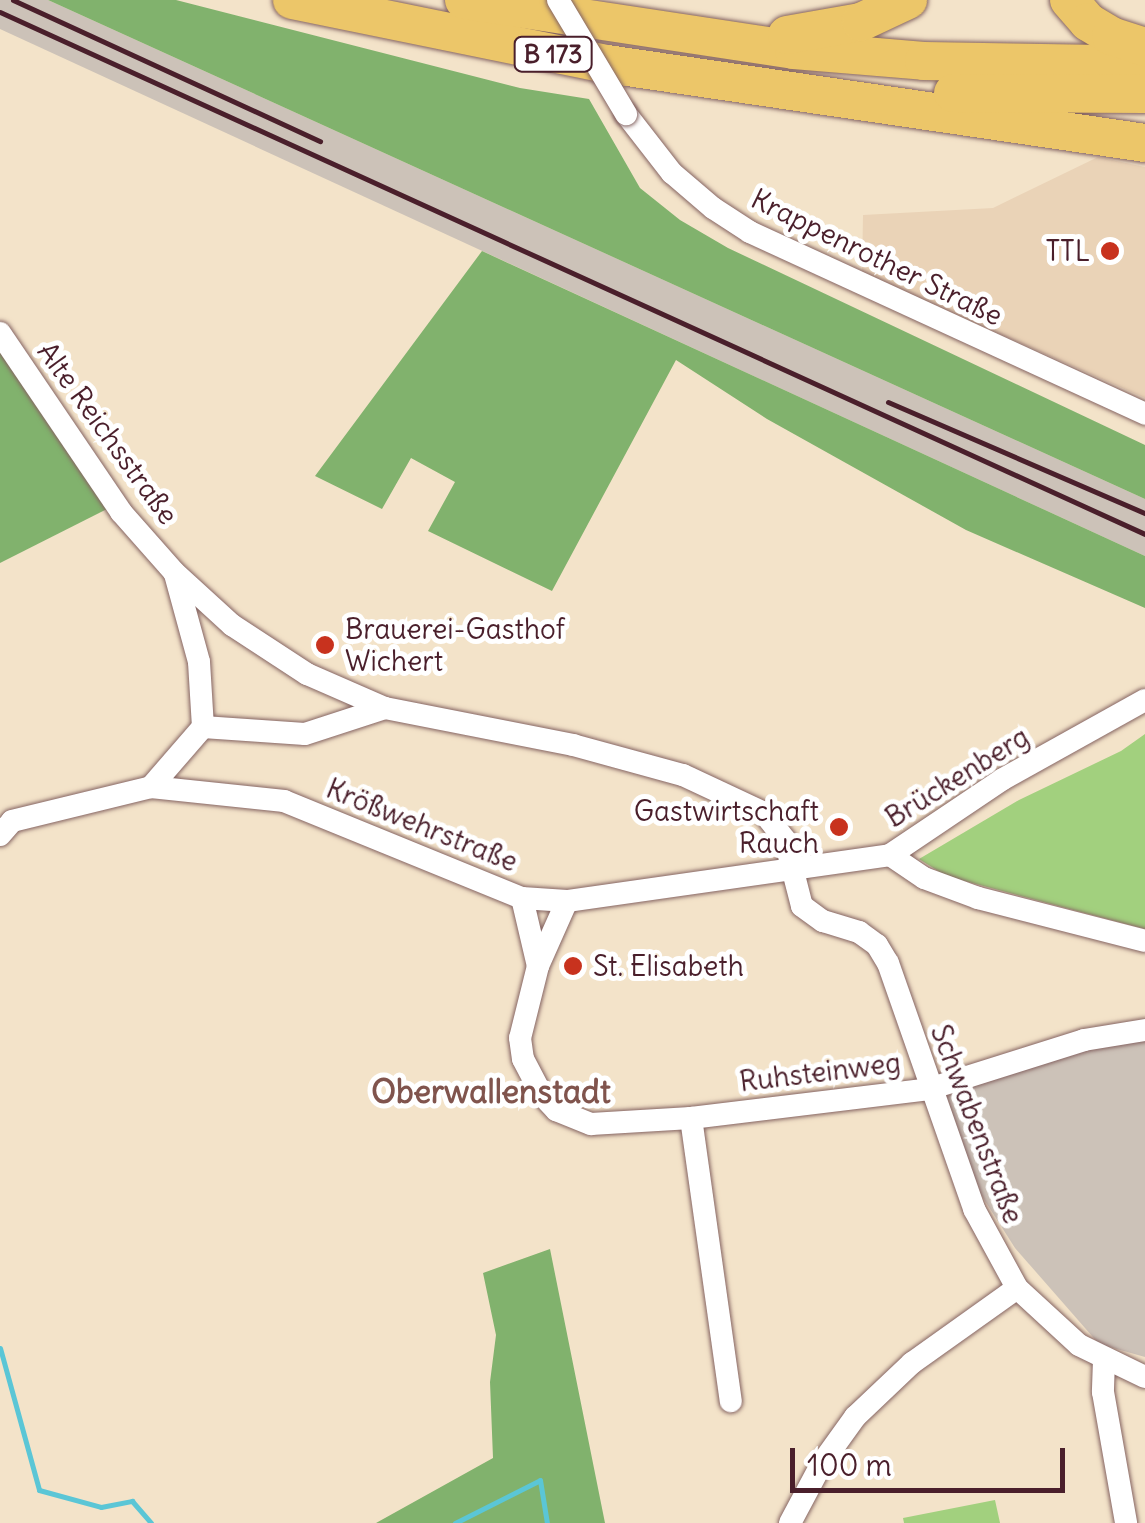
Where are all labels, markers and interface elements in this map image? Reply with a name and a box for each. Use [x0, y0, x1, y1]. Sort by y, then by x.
road number: B 173 [513, 34, 593, 74]
street label: Krappenrother Straße [746, 182, 1008, 332]
place label: TTL [1045, 234, 1090, 268]
marker: TTL [1099, 240, 1121, 262]
street label: Alte Reichsstraße [31, 336, 185, 530]
place label: Brauerei-Gasthof Wichert [345, 612, 565, 678]
marker: Brauerei-Gasthof Wichert [314, 634, 336, 656]
street label: Brückenberg [879, 720, 1035, 834]
street label: Krößwehrstraße [322, 771, 522, 879]
place label: Gastwirtschaft Rauch [634, 794, 819, 860]
marker: Gastwirtschaft Rauch [828, 816, 850, 838]
place label: St. Elisabeth [593, 949, 744, 983]
marker: St. Elisabeth [562, 955, 584, 977]
street label: Schwabenstraße [924, 1020, 1030, 1228]
street label: Ruhsteinweg [737, 1045, 903, 1099]
district label: Oberwallenstadt [371, 1073, 611, 1111]
scale bar [795, 1428, 1070, 1490]
text: 100 m [807, 1446, 892, 1484]

